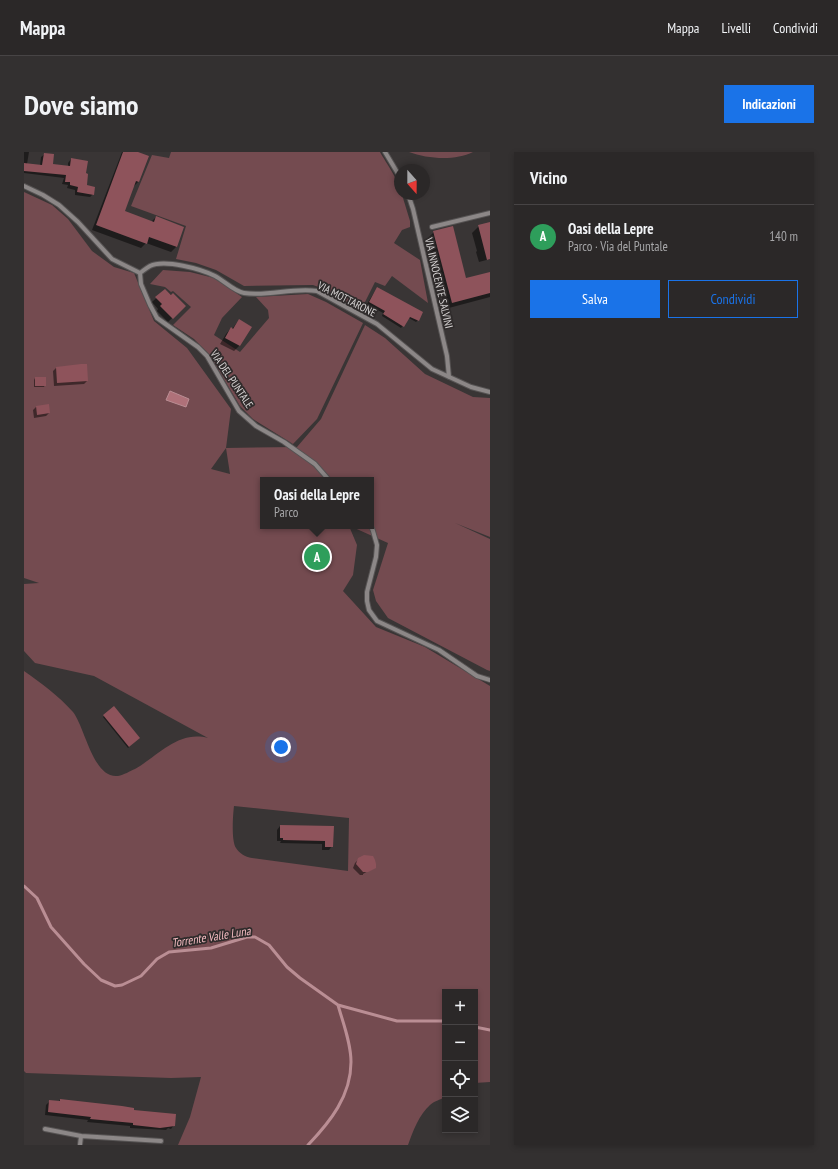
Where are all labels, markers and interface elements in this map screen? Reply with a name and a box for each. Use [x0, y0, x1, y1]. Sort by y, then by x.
text: Mappa [20, 16, 65, 40]
text: Mappa [667, 19, 699, 37]
text: Livelli [721, 19, 751, 37]
text: Condividi [773, 19, 818, 37]
button: Indicazioni [724, 85, 814, 123]
text: Dove siamo [24, 86, 139, 123]
north arrow [394, 164, 430, 200]
text: Vicino [530, 167, 567, 189]
text: Oasi della Lepre [568, 219, 654, 238]
text: A [540, 228, 546, 245]
text: 140 m [769, 228, 798, 245]
street label: VIA INNOCENTE SALVINI [422, 235, 456, 330]
text: Parco · Via del Puntale [568, 238, 668, 255]
street label: VIA MOTTARONE [315, 278, 379, 320]
button: Salva [530, 280, 660, 318]
button: Condividi [668, 280, 798, 318]
street label: VIA DEL PUNTALE [207, 346, 257, 411]
popup [260, 477, 374, 529]
text: Oasi della Lepre [274, 485, 360, 504]
text: Parco [274, 504, 298, 521]
pin: A [304, 542, 330, 572]
your location [271, 737, 291, 757]
water label: Torrente Valle Luna [170, 923, 253, 950]
map controls [442, 989, 478, 1133]
button: + [442, 989, 478, 1025]
button: − [442, 1025, 478, 1061]
button: locate [442, 1061, 478, 1097]
button: layers [442, 1097, 478, 1133]

